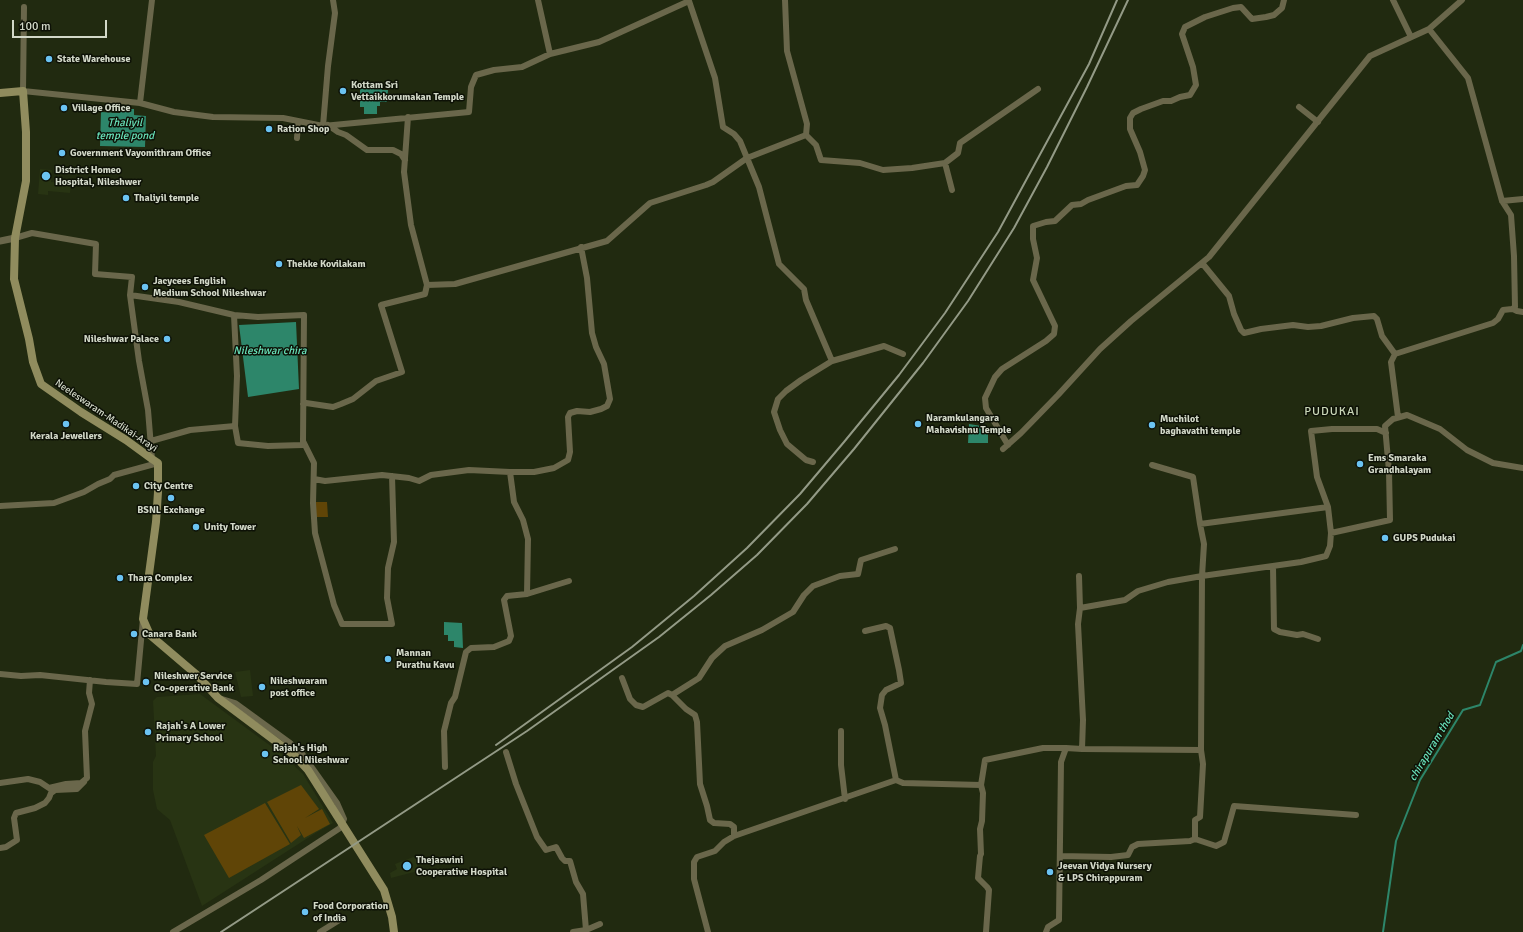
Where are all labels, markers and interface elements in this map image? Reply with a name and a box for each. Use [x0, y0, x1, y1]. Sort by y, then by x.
scale bar [14, 12, 109, 38]
text: 100 m [19, 19, 51, 34]
place label: State Warehouse [57, 53, 130, 65]
marker: State Warehouse [44, 54, 54, 64]
place label: Kottam Sri Vettaikkorumakan Temple [351, 79, 464, 102]
marker: Kottam Sri Vettaikkorumakan Temple [338, 86, 348, 96]
place label: Village Office [72, 102, 130, 114]
marker: Village Office [59, 103, 69, 113]
water label: Thaliyil temple pond [96, 116, 154, 142]
place label: Ration Shop [277, 123, 329, 135]
marker: Ration Shop [264, 124, 274, 134]
place label: Government Vayomithram Office [70, 147, 211, 159]
marker: Government Vayomithram Office [57, 148, 67, 158]
place label: District Homeo Hospital, Nileshwer [55, 164, 141, 188]
marker: District Homeo Hospital, Nileshwer [40, 170, 52, 182]
place label: Thaliyil temple [134, 192, 199, 204]
marker: Thaliyil temple [121, 193, 131, 203]
place label: Thekke Kovilakam [287, 258, 365, 270]
marker: Thekke Kovilakam [274, 259, 284, 269]
place label: Jacycees English Medium School Nileshwar [153, 275, 266, 298]
marker: Jacycees English Medium School Nileshwar [140, 282, 150, 292]
place label: Nileshwar Palace [84, 333, 159, 345]
marker: Nileshwar Palace [162, 334, 172, 344]
water label: Nileshwar chira [233, 344, 307, 358]
street label: Neeleswaram-Madikai-Arayi [53, 377, 159, 455]
district label: PUDUKAI [1304, 405, 1360, 419]
place label: Naramkulangara Mahavishnu Temple [926, 412, 1011, 436]
place label: Muchilot baghavathi temple [1160, 413, 1240, 436]
marker: Kerala Jewellers [61, 419, 71, 429]
marker: Naramkulangara Mahavishnu Temple [913, 419, 923, 429]
marker: Muchilot baghavathi temple [1147, 420, 1157, 430]
place label: Kerala Jewellers [30, 430, 102, 442]
place label: Ems Smaraka Grandhalayam [1368, 452, 1431, 476]
marker: Ems Smaraka Grandhalayam [1355, 459, 1365, 469]
place label: City Centre [144, 480, 193, 492]
marker: City Centre [131, 481, 141, 491]
marker: BSNL Exchange [166, 493, 176, 503]
place label: BSNL Exchange [137, 504, 205, 516]
place label: Unity Tower [204, 521, 256, 533]
marker: Unity Tower [191, 522, 201, 532]
place label: GUPS Pudukai [1393, 532, 1455, 544]
marker: GUPS Pudukai [1380, 533, 1390, 543]
place label: Thara Complex [128, 572, 192, 584]
marker: Thara Complex [115, 573, 125, 583]
place label: Canara Bank [142, 628, 197, 640]
marker: Canara Bank [129, 629, 139, 639]
place label: Mannan Purathu Kavu [396, 647, 455, 670]
marker: Mannan Purathu Kavu [383, 654, 393, 664]
place label: Nileshwer Service Co-operative Bank [154, 670, 234, 694]
place label: Nileshwaram post office [270, 675, 327, 698]
marker: Nileshwer Service Co-operative Bank [141, 677, 151, 687]
marker: Nileshwaram post office [257, 682, 267, 692]
water label: chirapuram thod [1406, 710, 1458, 784]
place label: Rajah's A Lower Primary School [156, 720, 225, 744]
marker: Rajah's A Lower Primary School [143, 727, 153, 737]
place label: Rajah's High School Nileshwar [273, 742, 349, 766]
marker: Rajah's High School Nileshwar [260, 749, 270, 759]
place label: Thejaswini Cooperative Hospital [416, 854, 507, 878]
marker: Thejaswini Cooperative Hospital [401, 860, 413, 872]
place label: Jeevan Vidya Nursery & LPS Chirappuram [1058, 860, 1152, 884]
marker: Jeevan Vidya Nursery & LPS Chirappuram [1045, 867, 1055, 877]
place label: Food Corporation of India [313, 900, 388, 924]
marker: Food Corporation of India [300, 907, 310, 917]

